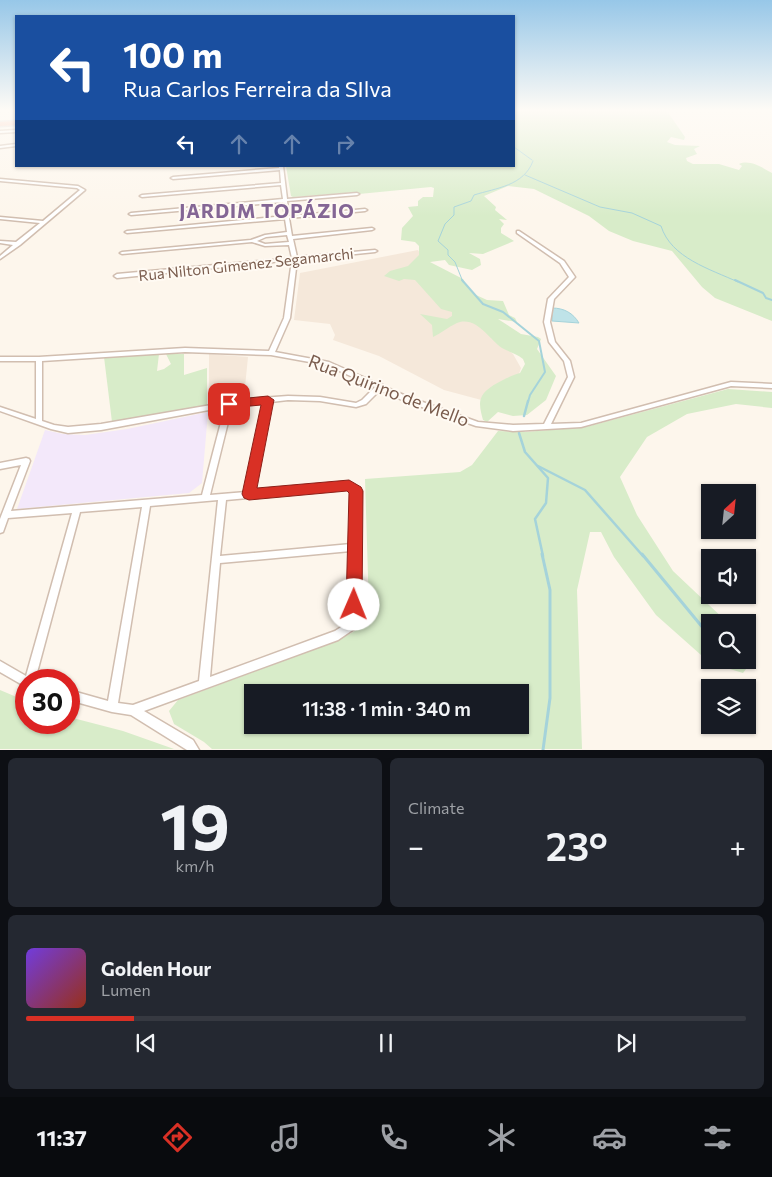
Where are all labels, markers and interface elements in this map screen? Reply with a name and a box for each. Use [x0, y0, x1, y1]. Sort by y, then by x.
text: 100 m [123, 32, 223, 75]
icon: left [40, 35, 105, 100]
text: Rua Carlos Ferreira da SIlva [123, 75, 392, 102]
icon: left [172, 130, 200, 158]
icon: ahead [225, 130, 253, 158]
icon: ahead [278, 130, 306, 158]
icon: right [331, 130, 359, 158]
district label: JARDIM TOPÁZIO [179, 199, 355, 222]
street label: Rua Nilton Gimenez Segamarchi [137, 244, 355, 284]
street label: Rua Quirino de Mello [305, 349, 473, 431]
pin [208, 383, 250, 425]
icon: arrive [215, 390, 243, 418]
north arrow [701, 484, 756, 539]
map controls [701, 484, 756, 734]
button: sound [701, 549, 756, 604]
position arrow [327, 578, 379, 630]
button: search [701, 614, 756, 669]
speed limit sign: 30 [15, 669, 80, 734]
button: layers [701, 679, 756, 734]
text: 11:38 · 1 min · 340 m [302, 697, 471, 720]
text: 19 [160, 784, 230, 863]
text: Climate [408, 798, 464, 817]
text: 23° [546, 822, 608, 869]
text: − [408, 829, 424, 863]
text: + [730, 829, 746, 863]
text: km/h [176, 856, 214, 875]
text: Golden Hour [101, 957, 211, 980]
text: Lumen [101, 980, 151, 999]
icon: previous [132, 1029, 160, 1057]
icon: pause [372, 1029, 400, 1057]
icon: next [612, 1029, 640, 1057]
icon: directions [160, 1120, 195, 1155]
icon: music [268, 1120, 303, 1155]
icon: phone [376, 1120, 411, 1155]
icon: climate [484, 1120, 519, 1155]
icon: car [592, 1120, 627, 1155]
icon: filters [700, 1120, 735, 1155]
text: 11:37 [37, 1124, 87, 1151]

